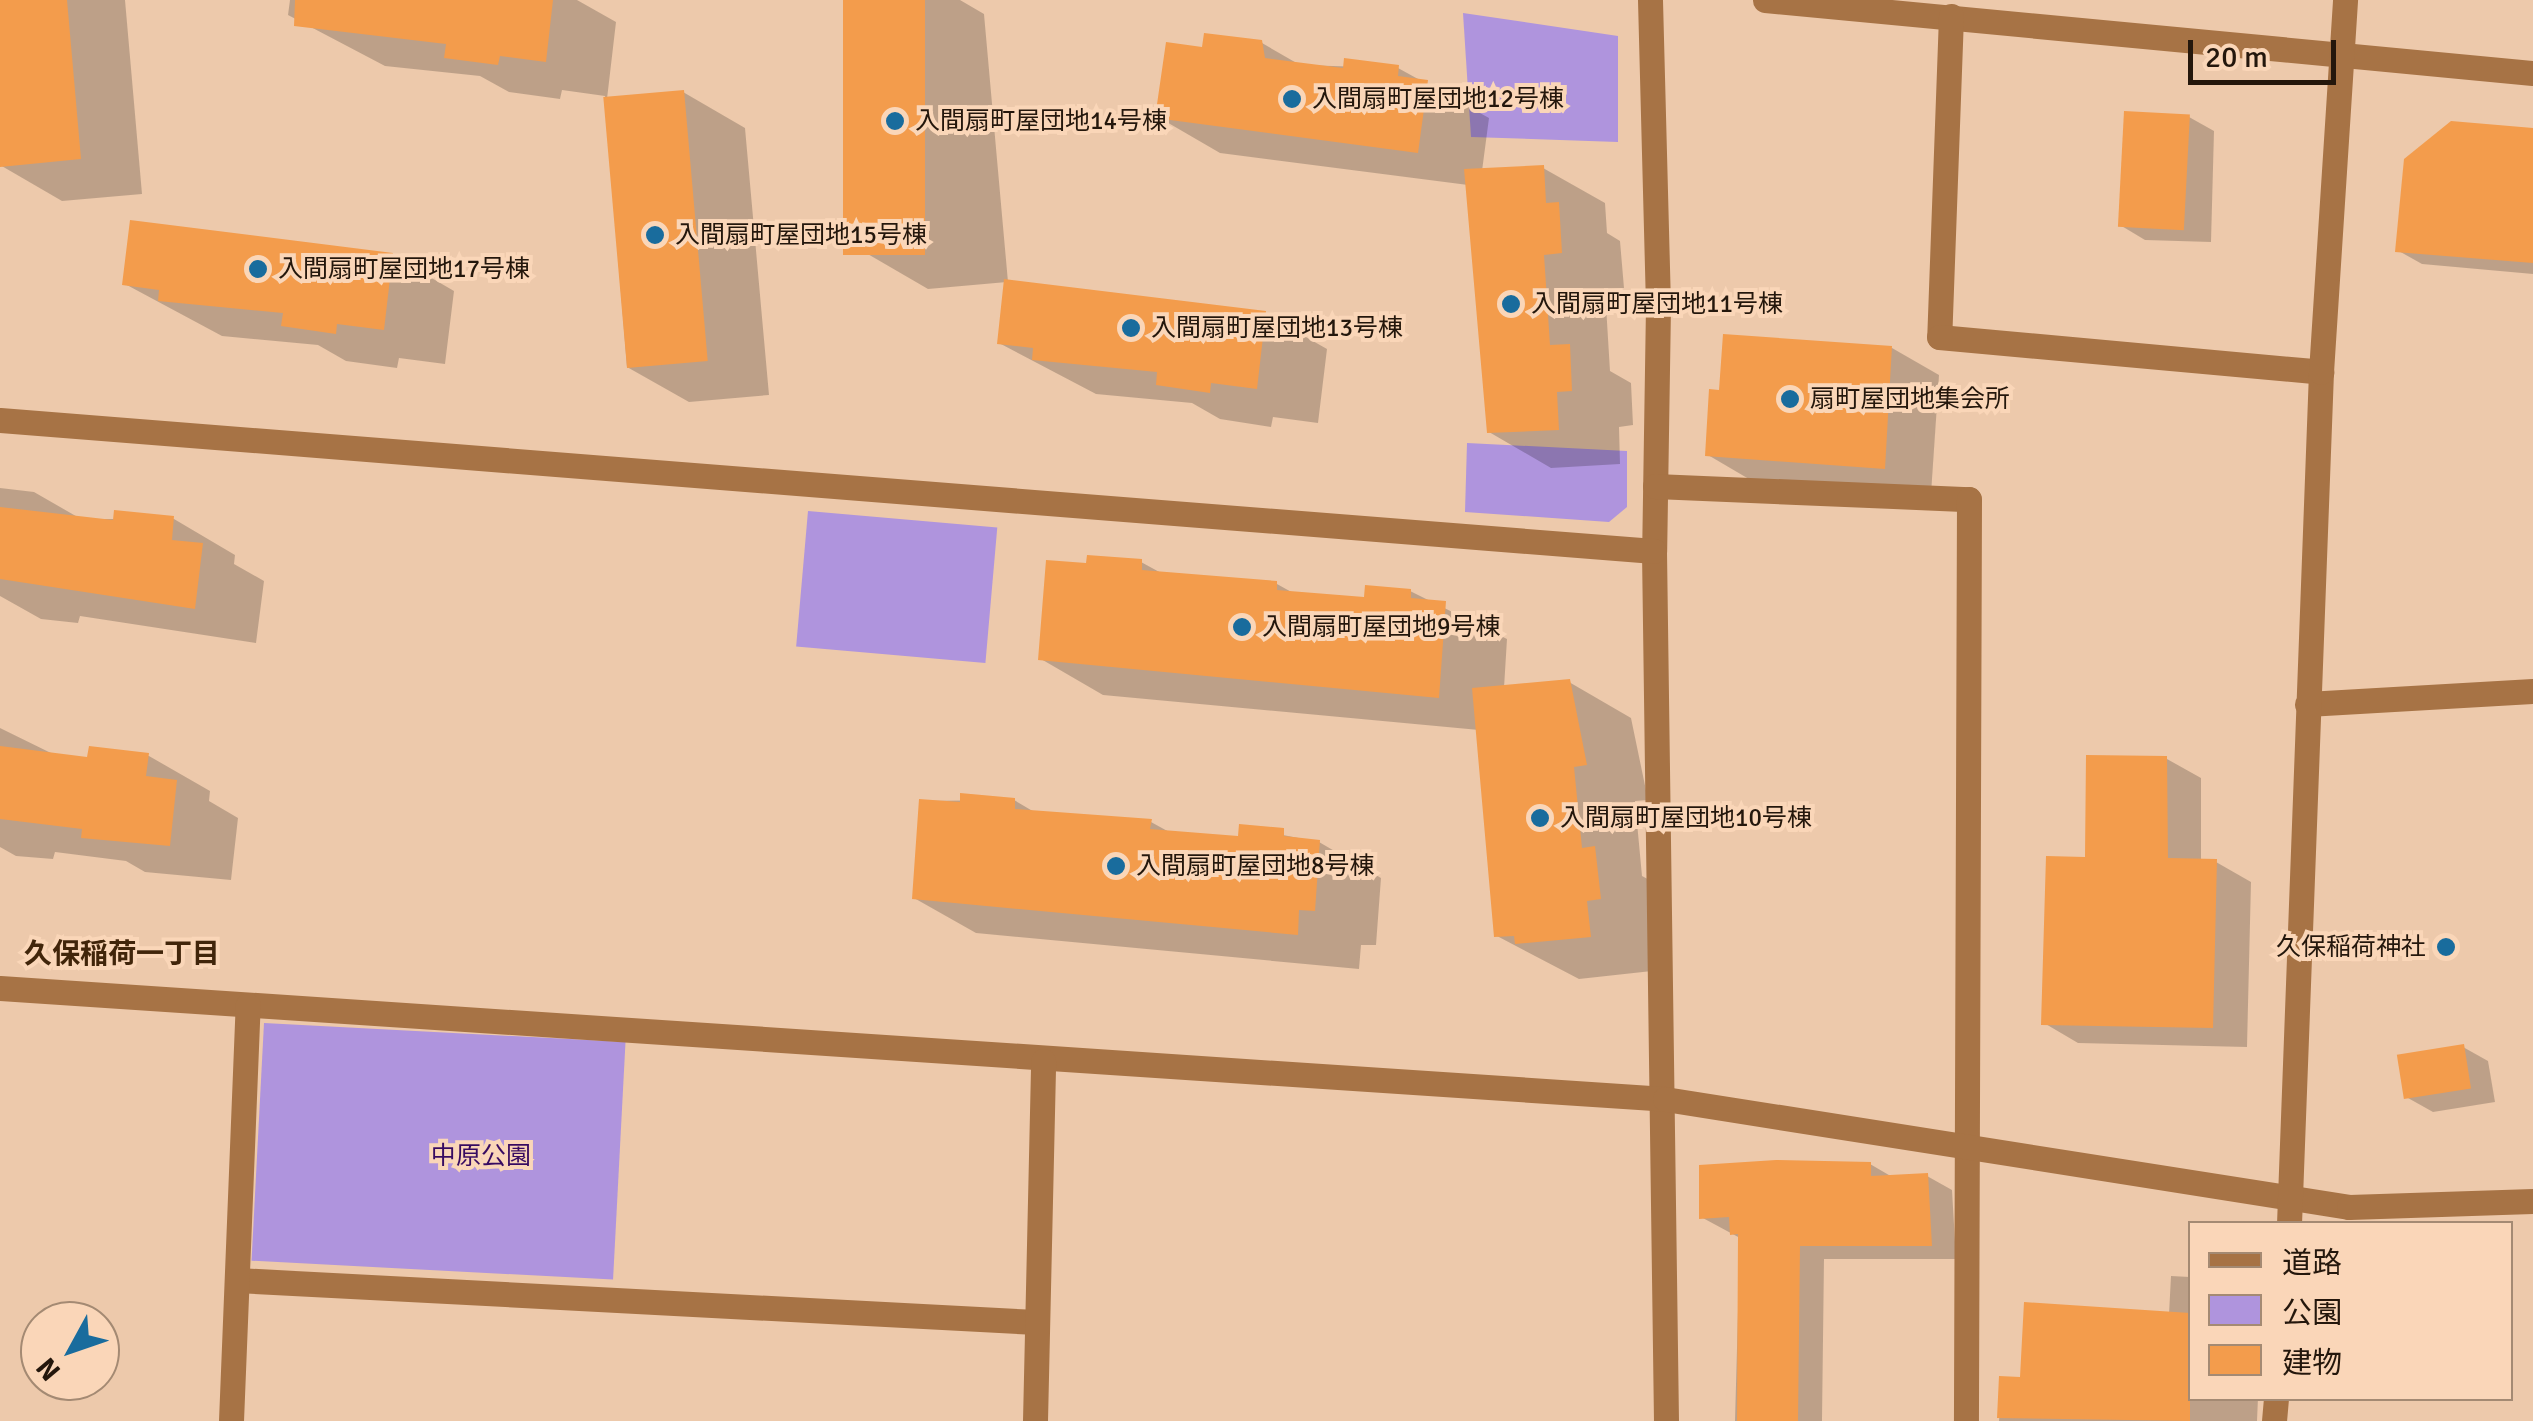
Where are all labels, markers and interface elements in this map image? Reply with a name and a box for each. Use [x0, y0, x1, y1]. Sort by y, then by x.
scale bar [2193, 20, 2340, 82]
text: 20 m [2205, 39, 2268, 76]
place label: 入間扇町屋団地12号棟 [1312, 84, 1564, 114]
marker: 入間扇町屋団地12号棟 [1281, 88, 1303, 110]
place label: 入間扇町屋団地14号棟 [915, 106, 1167, 136]
marker: 入間扇町屋団地14号棟 [884, 110, 906, 132]
place label: 入間扇町屋団地15号棟 [675, 220, 927, 250]
marker: 入間扇町屋団地15号棟 [644, 224, 666, 246]
place label: 入間扇町屋団地17号棟 [278, 254, 530, 284]
marker: 入間扇町屋団地17号棟 [247, 258, 269, 280]
place label: 入間扇町屋団地11号棟 [1531, 289, 1783, 319]
marker: 入間扇町屋団地11号棟 [1500, 293, 1522, 315]
place label: 入間扇町屋団地13号棟 [1151, 313, 1403, 343]
marker: 入間扇町屋団地13号棟 [1120, 317, 1142, 339]
place label: 扇町屋団地集会所 [1810, 384, 2010, 414]
marker: 扇町屋団地集会所 [1779, 388, 1801, 410]
place label: 入間扇町屋団地9号棟 [1262, 612, 1500, 642]
marker: 入間扇町屋団地9号棟 [1231, 616, 1253, 638]
place label: 入間扇町屋団地10号棟 [1560, 803, 1812, 833]
marker: 入間扇町屋団地10号棟 [1529, 807, 1551, 829]
place label: 入間扇町屋団地8号棟 [1136, 851, 1374, 881]
marker: 入間扇町屋団地8号棟 [1105, 855, 1127, 877]
place label: 久保稲荷神社 [2276, 932, 2426, 962]
marker: 久保稲荷神社 [2435, 936, 2457, 958]
district label: 久保稲荷一丁目 [24, 937, 220, 971]
park label: 中原公園 [431, 1141, 531, 1171]
legend [2188, 1221, 2513, 1401]
text: 道路 [2282, 1245, 2342, 1282]
text: 公園 [2282, 1295, 2342, 1332]
north arrow [20, 1301, 120, 1401]
text: 建物 [2282, 1345, 2342, 1382]
text: N [29, 1351, 68, 1387]

